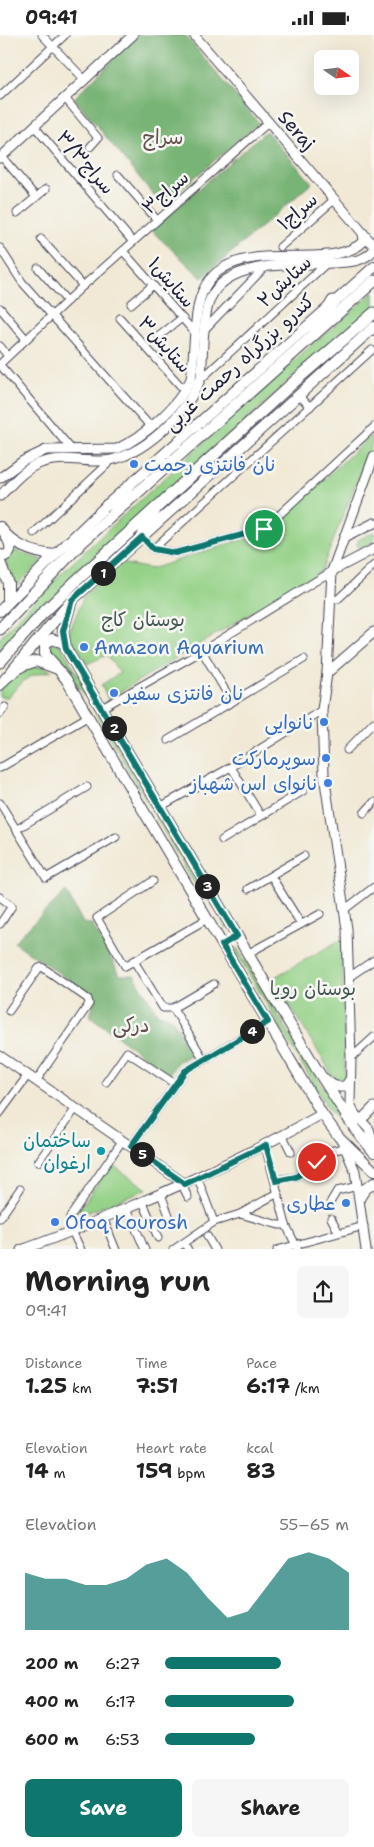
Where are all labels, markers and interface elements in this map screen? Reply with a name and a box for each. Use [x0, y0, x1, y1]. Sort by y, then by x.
text: 09:41 [25, 5, 78, 30]
north arrow [314, 50, 359, 95]
map controls [314, 50, 359, 95]
street label: Seraj [272, 105, 321, 156]
district label: سراج [143, 124, 184, 151]
street label: سراج۳/۳ [51, 125, 120, 200]
street label: سراج۳ [137, 165, 194, 220]
street label: سراج۱ [272, 187, 323, 236]
street label: ستایش۲ [252, 250, 317, 313]
street label: ستایش۱ [143, 252, 201, 313]
street label: کندرو بزرگراه رحمت غربی [159, 288, 320, 437]
street label: ستایش۳ [132, 311, 197, 378]
place label: نان فانتزی رحمت [144, 452, 275, 477]
marker: نان فانتزی رحمت [128, 458, 140, 470]
pin [243, 508, 285, 550]
icon: arrive [250, 515, 278, 543]
pin: 1 [90, 561, 116, 585]
text: 1 [100, 564, 107, 582]
park label: بوستان کاج [101, 607, 185, 632]
place label: Amazon Aquarium [94, 635, 264, 660]
marker: Amazon Aquarium [78, 641, 90, 653]
place label: نان فانتزی سفیر [122, 681, 243, 706]
marker: نان فانتزی سفیر [108, 687, 120, 699]
place label: نانوایی [265, 710, 314, 735]
pin: 2 [102, 715, 126, 741]
marker: نانوایی [318, 716, 330, 728]
text: 2 [110, 719, 119, 737]
place label: سوپرمارکت [232, 746, 316, 771]
marker: سوپرمارکت [320, 752, 332, 764]
place label: نانوای اس شهباز [188, 771, 318, 796]
marker: نانوای اس شهباز [322, 777, 334, 789]
pin: 3 [194, 873, 220, 899]
text: 3 [203, 877, 212, 895]
park label: بوستان رویا [270, 976, 356, 1001]
district label: درکی [112, 1012, 150, 1038]
pin: 4 [240, 1019, 264, 1043]
text: 4 [248, 1022, 257, 1040]
place label: ساختمان ارغوان [23, 1128, 91, 1175]
pin: 5 [130, 1141, 154, 1167]
pin [296, 1141, 338, 1183]
marker: ساختمان ارغوان [95, 1145, 107, 1157]
text: 5 [138, 1145, 147, 1163]
icon: check [303, 1148, 331, 1176]
place label: عطاری [287, 1191, 336, 1216]
marker: عطاری [340, 1197, 352, 1209]
place label: Ofoq Kourosh [65, 1210, 188, 1235]
marker: Ofoq Kourosh [49, 1216, 61, 1228]
text: Morning run [25, 1262, 210, 1300]
button: share [297, 1266, 349, 1318]
text: 09:41 [25, 1300, 67, 1321]
text: Distance [25, 1354, 82, 1372]
text: Time [136, 1354, 168, 1372]
text: Pace [246, 1354, 277, 1372]
text: 1.25 [25, 1372, 67, 1400]
text: 7:51 [136, 1372, 178, 1400]
text: 6:17 [246, 1372, 290, 1400]
text: km [67, 1379, 92, 1397]
text: /km [290, 1379, 320, 1397]
text: Elevation [25, 1439, 88, 1457]
text: Heart rate [136, 1439, 207, 1457]
text: kcal [246, 1439, 274, 1457]
text: 14 [25, 1457, 49, 1485]
text: 159 [136, 1457, 172, 1485]
text: 83 [246, 1457, 275, 1485]
text: m [49, 1464, 66, 1482]
text: bpm [172, 1464, 205, 1482]
text: Elevation [25, 1514, 97, 1535]
text: 55–65 m [279, 1514, 349, 1535]
text: 200 m [25, 1653, 78, 1674]
text: 6:27 [105, 1653, 140, 1674]
text: 400 m [25, 1691, 79, 1712]
text: 6:17 [105, 1691, 136, 1712]
text: 600 m [25, 1729, 79, 1750]
text: 6:53 [105, 1729, 140, 1750]
button: Save [25, 1779, 182, 1837]
button: Share [192, 1779, 349, 1837]

